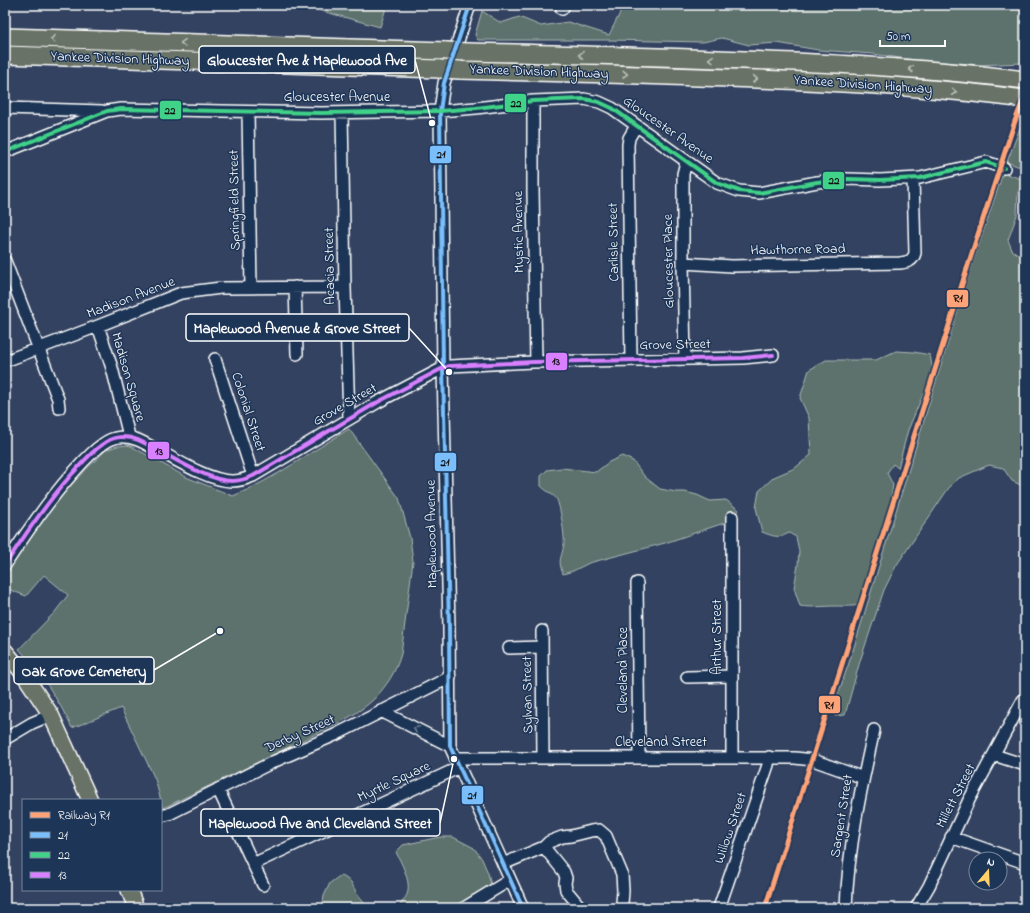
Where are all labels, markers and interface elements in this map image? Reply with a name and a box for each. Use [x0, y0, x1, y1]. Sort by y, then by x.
scale bar [880, 22, 945, 48]
text: 50 m [886, 28, 910, 46]
one-way arrow [50, 34, 56, 43]
one-way arrow [180, 39, 186, 47]
street label: Yankee Division Highway [50, 46, 190, 73]
callout: Gloucester Ave & Maplewood Ave [199, 46, 415, 73]
text: Gloucester Ave & Maplewood Ave [207, 50, 408, 72]
one-way arrow [578, 51, 584, 59]
one-way arrow [708, 55, 714, 63]
street label: Yankee Division Highway [469, 59, 609, 86]
one-way arrow [908, 65, 914, 74]
one-way arrow [622, 70, 628, 79]
street label: Yankee Division Highway [793, 70, 933, 101]
one-way arrow [752, 74, 758, 83]
street label: Gloucester Avenue [284, 87, 391, 108]
one-way arrow [951, 87, 957, 96]
street label: Gloucester Avenue [618, 91, 718, 170]
line badge: 22 [504, 93, 527, 113]
text: 22 [510, 96, 522, 112]
line badge: 22 [159, 100, 182, 120]
text: 22 [164, 103, 176, 119]
line badge: 21 [429, 145, 452, 164]
text: 21 [436, 147, 446, 163]
street label: Springfield Street [224, 149, 247, 251]
line badge: 22 [822, 171, 845, 190]
text: 22 [828, 173, 840, 189]
street label: Mystic Avenue [508, 190, 531, 273]
street label: Carlisle Street [603, 202, 625, 282]
street label: Gloucester Place [658, 213, 680, 308]
street label: Acacia Street [319, 227, 341, 305]
street label: Hawthorne Road [750, 239, 846, 261]
street label: Madison Avenue [84, 271, 179, 324]
line badge: R1 [946, 289, 969, 308]
text: R1 [952, 291, 963, 307]
callout: Maplewood Avenue & Grove Street [186, 314, 409, 341]
text: Maplewood Avenue & Grove Street [193, 318, 402, 340]
street label: Madison Square [105, 330, 151, 425]
street label: Grove Street [639, 334, 711, 356]
line badge: 13 [545, 352, 568, 371]
text: 13 [552, 354, 560, 370]
street label: Colonial Street [225, 370, 271, 455]
street label: Grove Street [309, 378, 381, 432]
line badge: 13 [147, 441, 170, 460]
text: 13 [155, 444, 163, 460]
line badge: 21 [434, 452, 457, 472]
text: 21 [440, 455, 450, 471]
street label: Maplewood Avenue [421, 479, 443, 589]
street label: Arthur Street [707, 599, 728, 675]
street label: Cleveland Place [613, 626, 634, 713]
street label: Sylvan Street [517, 656, 540, 734]
callout: Oak Grove Cemetery [14, 657, 154, 684]
text: Oak Grove Cemetery [22, 661, 147, 685]
line badge: R1 [818, 695, 841, 714]
text: R1 [823, 698, 834, 714]
street label: Derby Street [261, 709, 339, 760]
one-way arrow [412, 726, 420, 734]
street label: Cleveland Street [615, 732, 707, 753]
street label: Myrtle Square [354, 756, 435, 809]
street label: Millett Street [931, 760, 981, 832]
street label: Sargent Street [825, 773, 860, 859]
line badge: 21 [461, 785, 484, 805]
text: 21 [467, 788, 477, 804]
street label: Willow Street [709, 789, 753, 866]
legend [22, 799, 162, 891]
text: Railway R1 [58, 807, 110, 826]
callout: Maplewood Ave and Cleveland Street [201, 809, 440, 836]
text: Maplewood Ave and Cleveland Street [208, 813, 433, 835]
text: 21 [58, 827, 68, 845]
text: 22 [58, 847, 70, 865]
north arrow [968, 851, 1008, 891]
text: N [985, 854, 997, 871]
text: 13 [58, 867, 67, 885]

